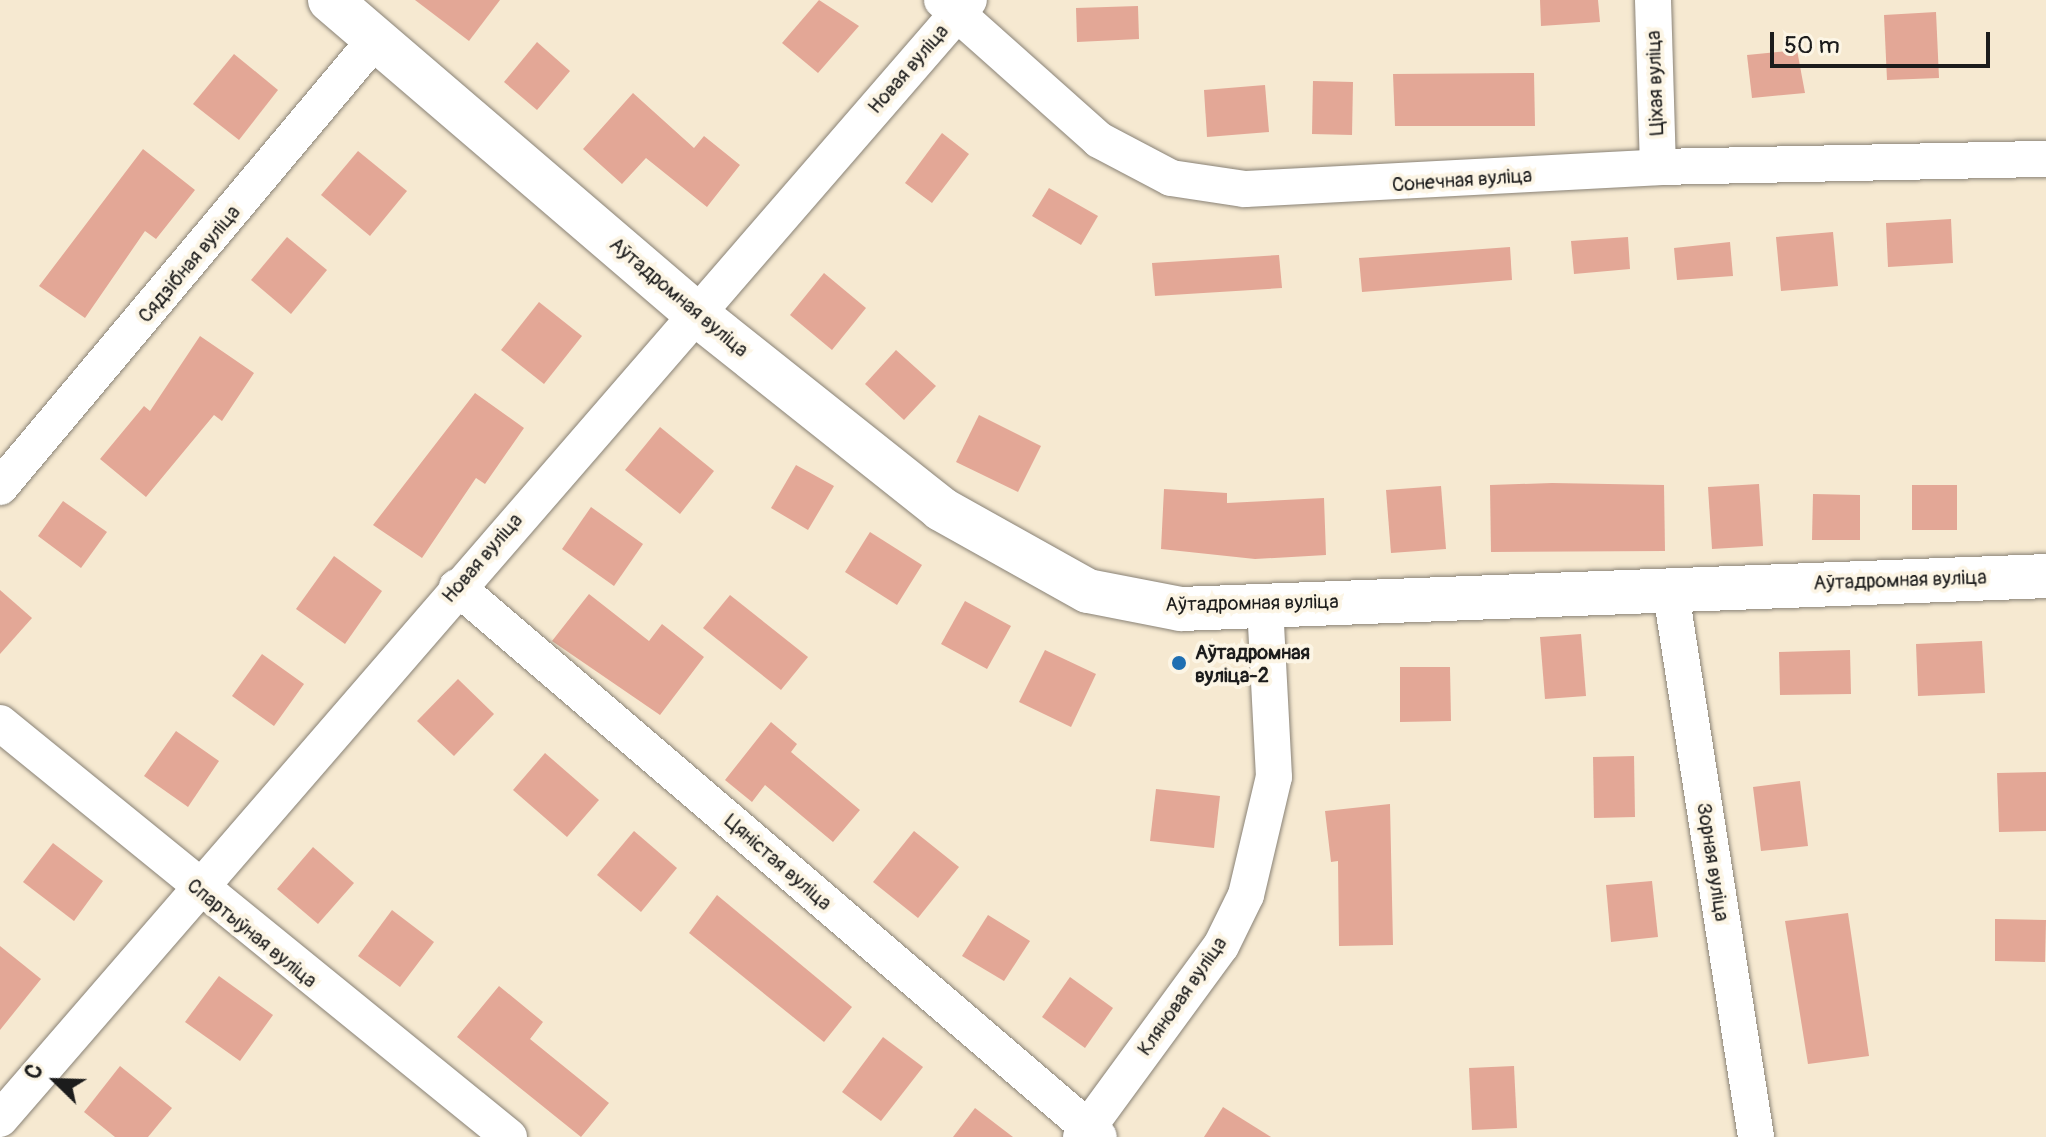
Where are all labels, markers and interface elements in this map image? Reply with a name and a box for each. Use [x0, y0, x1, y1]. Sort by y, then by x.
scale bar [1774, 16, 1994, 66]
street label: Новая вуліца [863, 19, 953, 119]
street label: Ціхая вуліца [1641, 30, 1669, 136]
text: 50 m [1784, 31, 1840, 60]
street label: Сонечная вуліца [1391, 163, 1533, 197]
street label: Сядзібная вуліца [133, 200, 245, 328]
street label: Аўтадромная вуліца [605, 232, 753, 362]
street label: Новая вуліца [437, 508, 527, 608]
street label: Аўтадромная вуліца [1813, 565, 1987, 595]
street label: Аўтадромная вуліца [1165, 589, 1339, 617]
place label: Аўтадромная вуліца-2 [1195, 640, 1310, 687]
marker: Аўтадромная вуліца-2 [1170, 654, 1188, 672]
street label: Зорная вуліца [1692, 801, 1734, 923]
street label: Цяністая вуліца [719, 809, 837, 915]
street label: Спартыўная вуліца [182, 873, 322, 993]
street label: Кляновая вуліца [1132, 932, 1232, 1060]
north arrow [16, 1041, 96, 1121]
text: С [18, 1060, 49, 1083]

